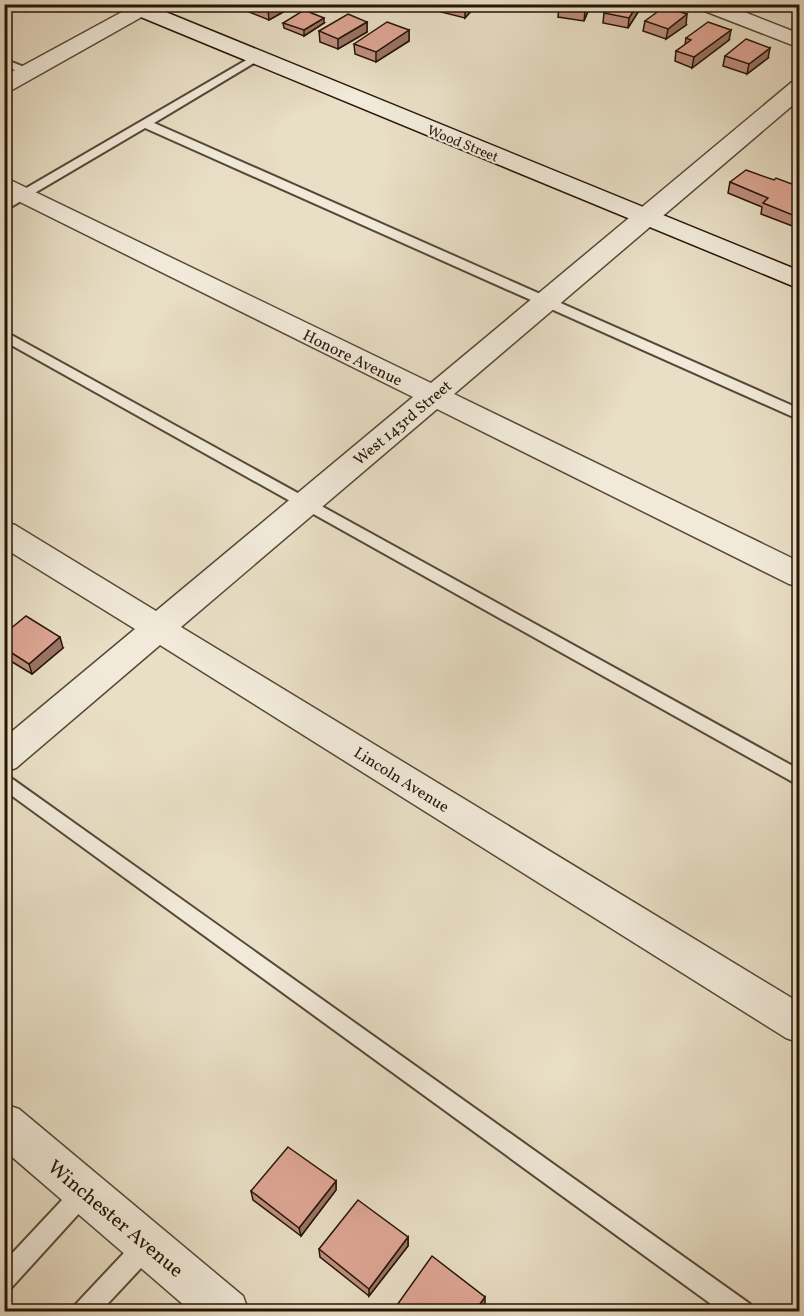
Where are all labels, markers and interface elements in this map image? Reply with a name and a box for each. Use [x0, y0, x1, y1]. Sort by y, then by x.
street label: Wood Street [424, 121, 501, 167]
street label: Honore Avenue [299, 325, 406, 392]
street label: West 143rd Street [349, 376, 457, 471]
street label: Lincoln Avenue [349, 743, 453, 819]
street label: Winchester Avenue [41, 1154, 189, 1285]

